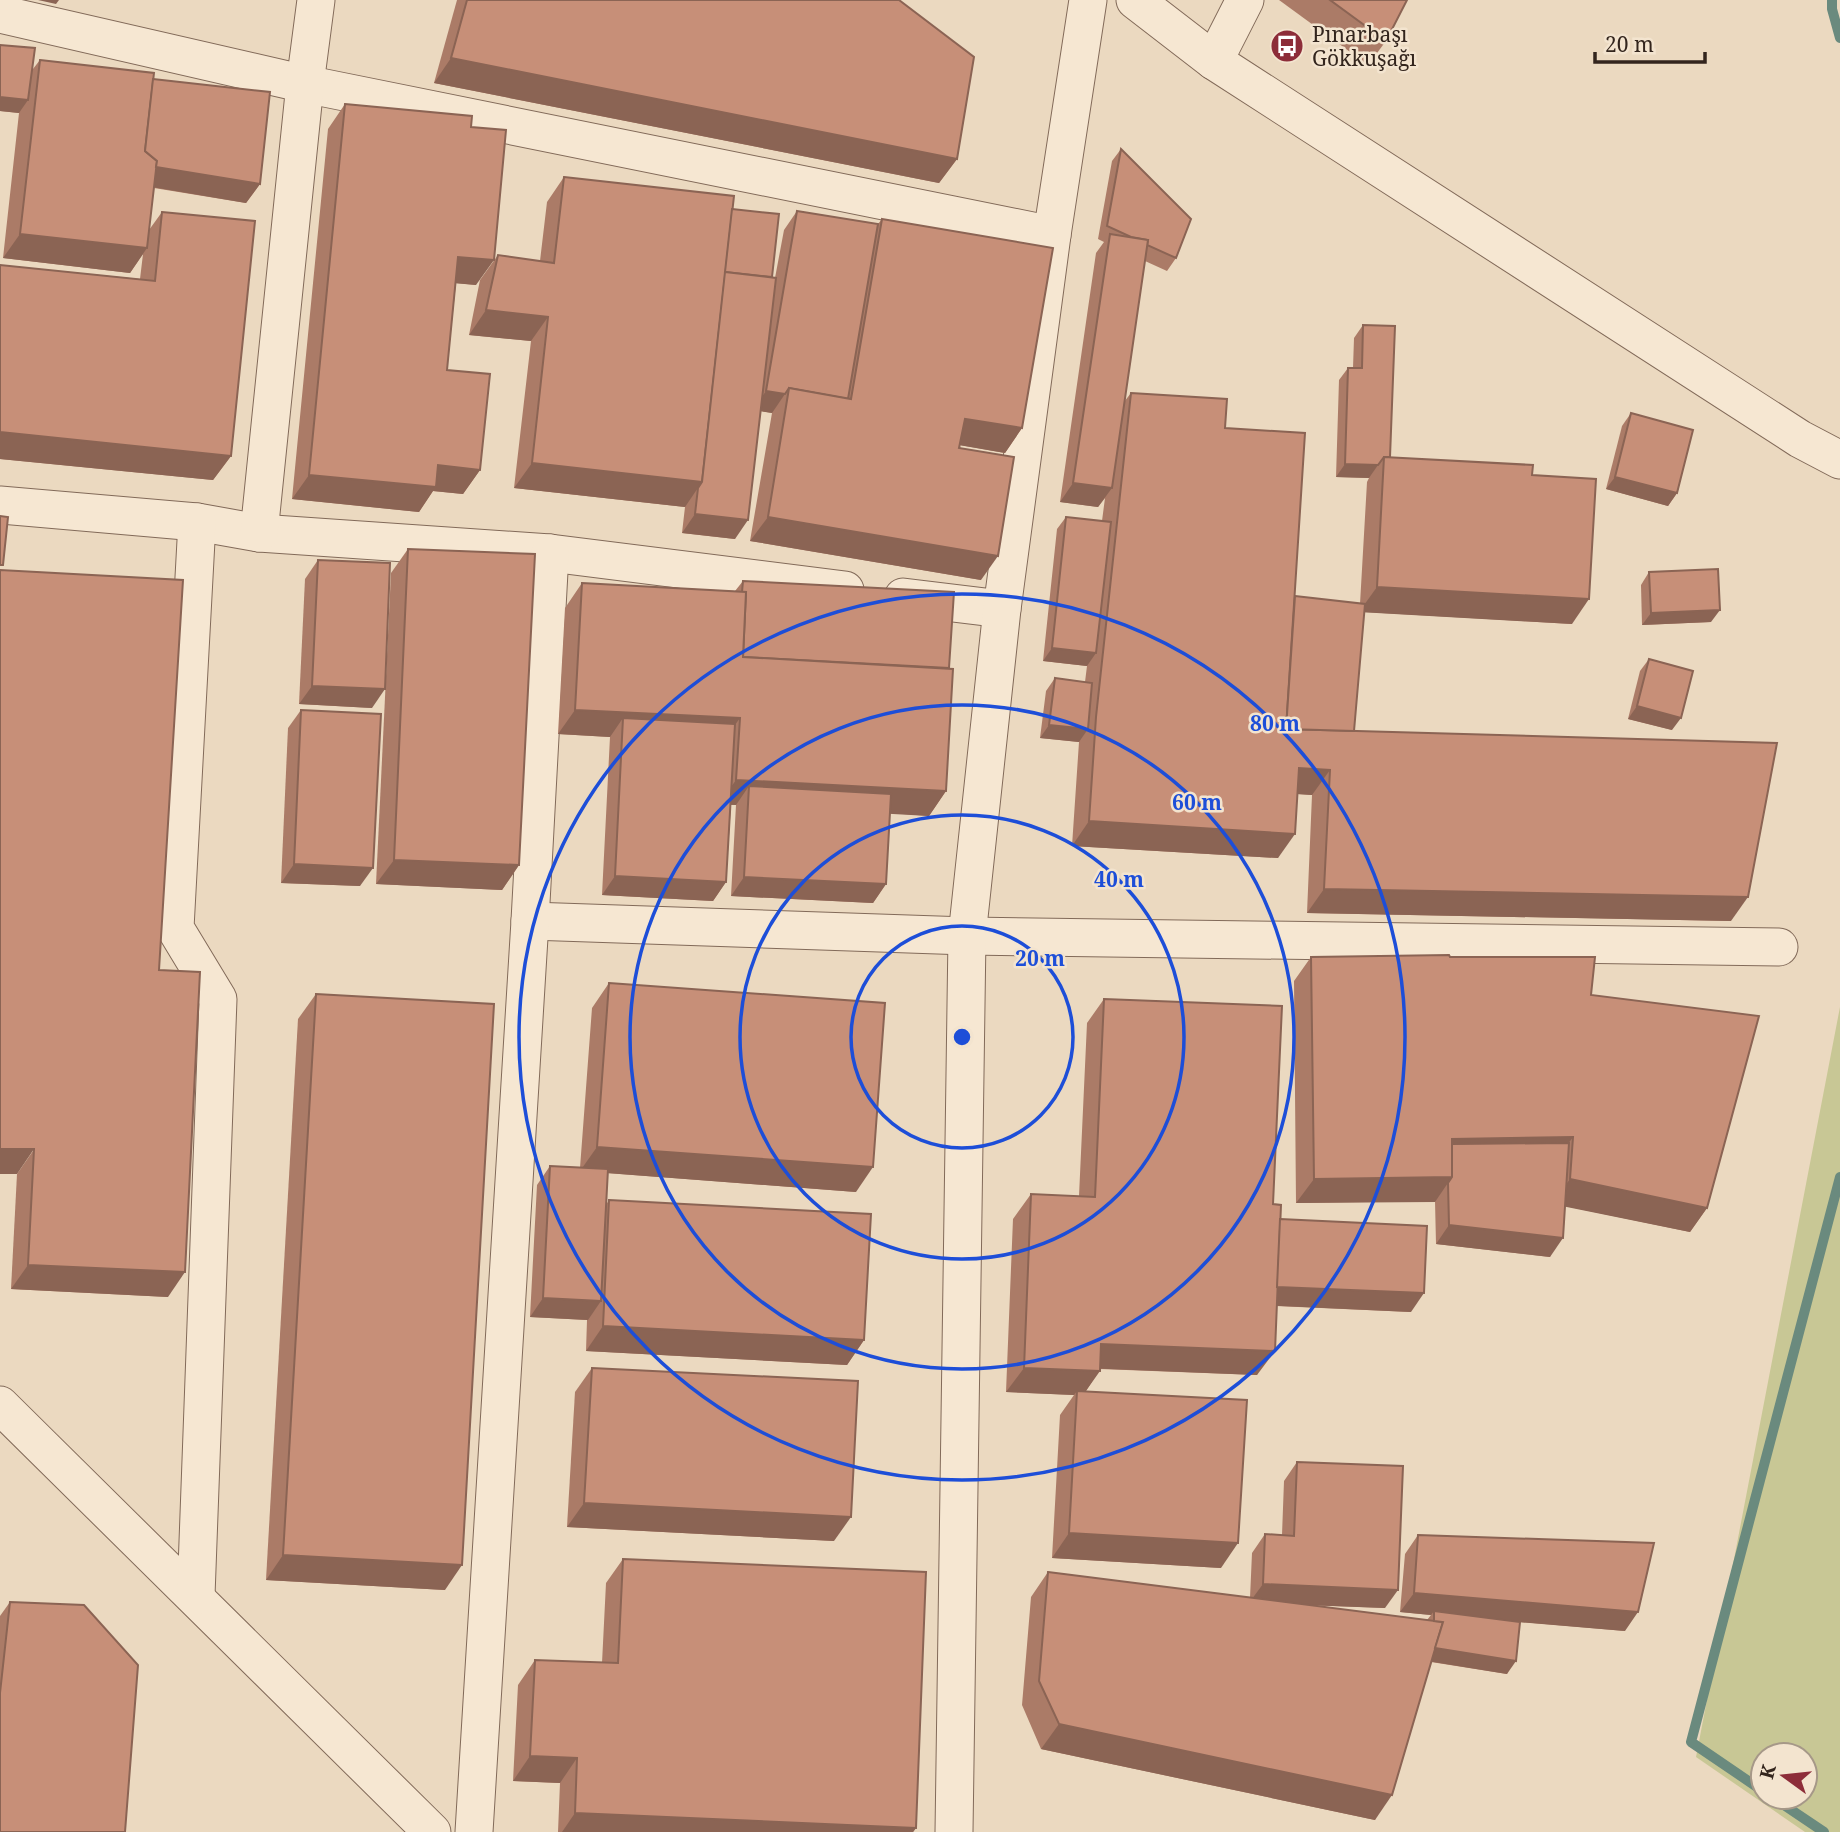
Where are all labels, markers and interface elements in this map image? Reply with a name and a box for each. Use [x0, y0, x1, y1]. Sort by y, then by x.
place label: Pınarbaşı Gökkuşağı [1312, 20, 1417, 72]
scale bar [1595, 21, 1705, 65]
bus stop icon: Pınarbaşı Gökkuşağı [1268, 27, 1306, 65]
text: 20 m [1605, 30, 1654, 58]
text: 80 m [1250, 709, 1300, 737]
text: 60 m [1172, 788, 1222, 816]
text: 40 m [1094, 865, 1144, 893]
text: 20 m [1015, 944, 1065, 972]
centre of rings [950, 1025, 974, 1049]
north arrow [1749, 1741, 1819, 1811]
text: K [1753, 1761, 1782, 1782]

